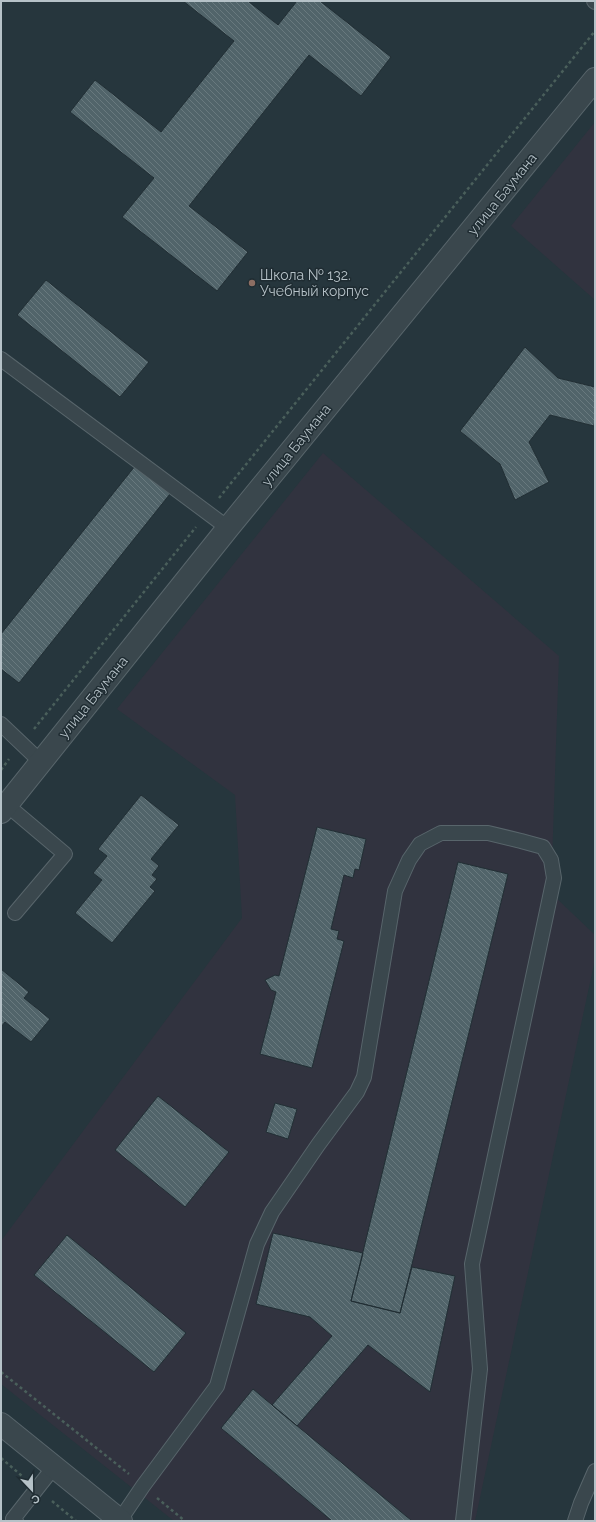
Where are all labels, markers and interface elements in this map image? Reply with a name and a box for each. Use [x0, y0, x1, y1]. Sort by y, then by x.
street label: улица Баумана [464, 150, 540, 238]
place label: Школа № 132. Учебный корпус [260, 267, 369, 299]
marker: Школа № 132. Учебный корпус [247, 278, 257, 288]
street label: улица Баумана [258, 401, 334, 489]
street label: улица Баумана [55, 653, 131, 741]
north arrow [12, 1470, 52, 1510]
text: С [29, 1491, 41, 1506]

